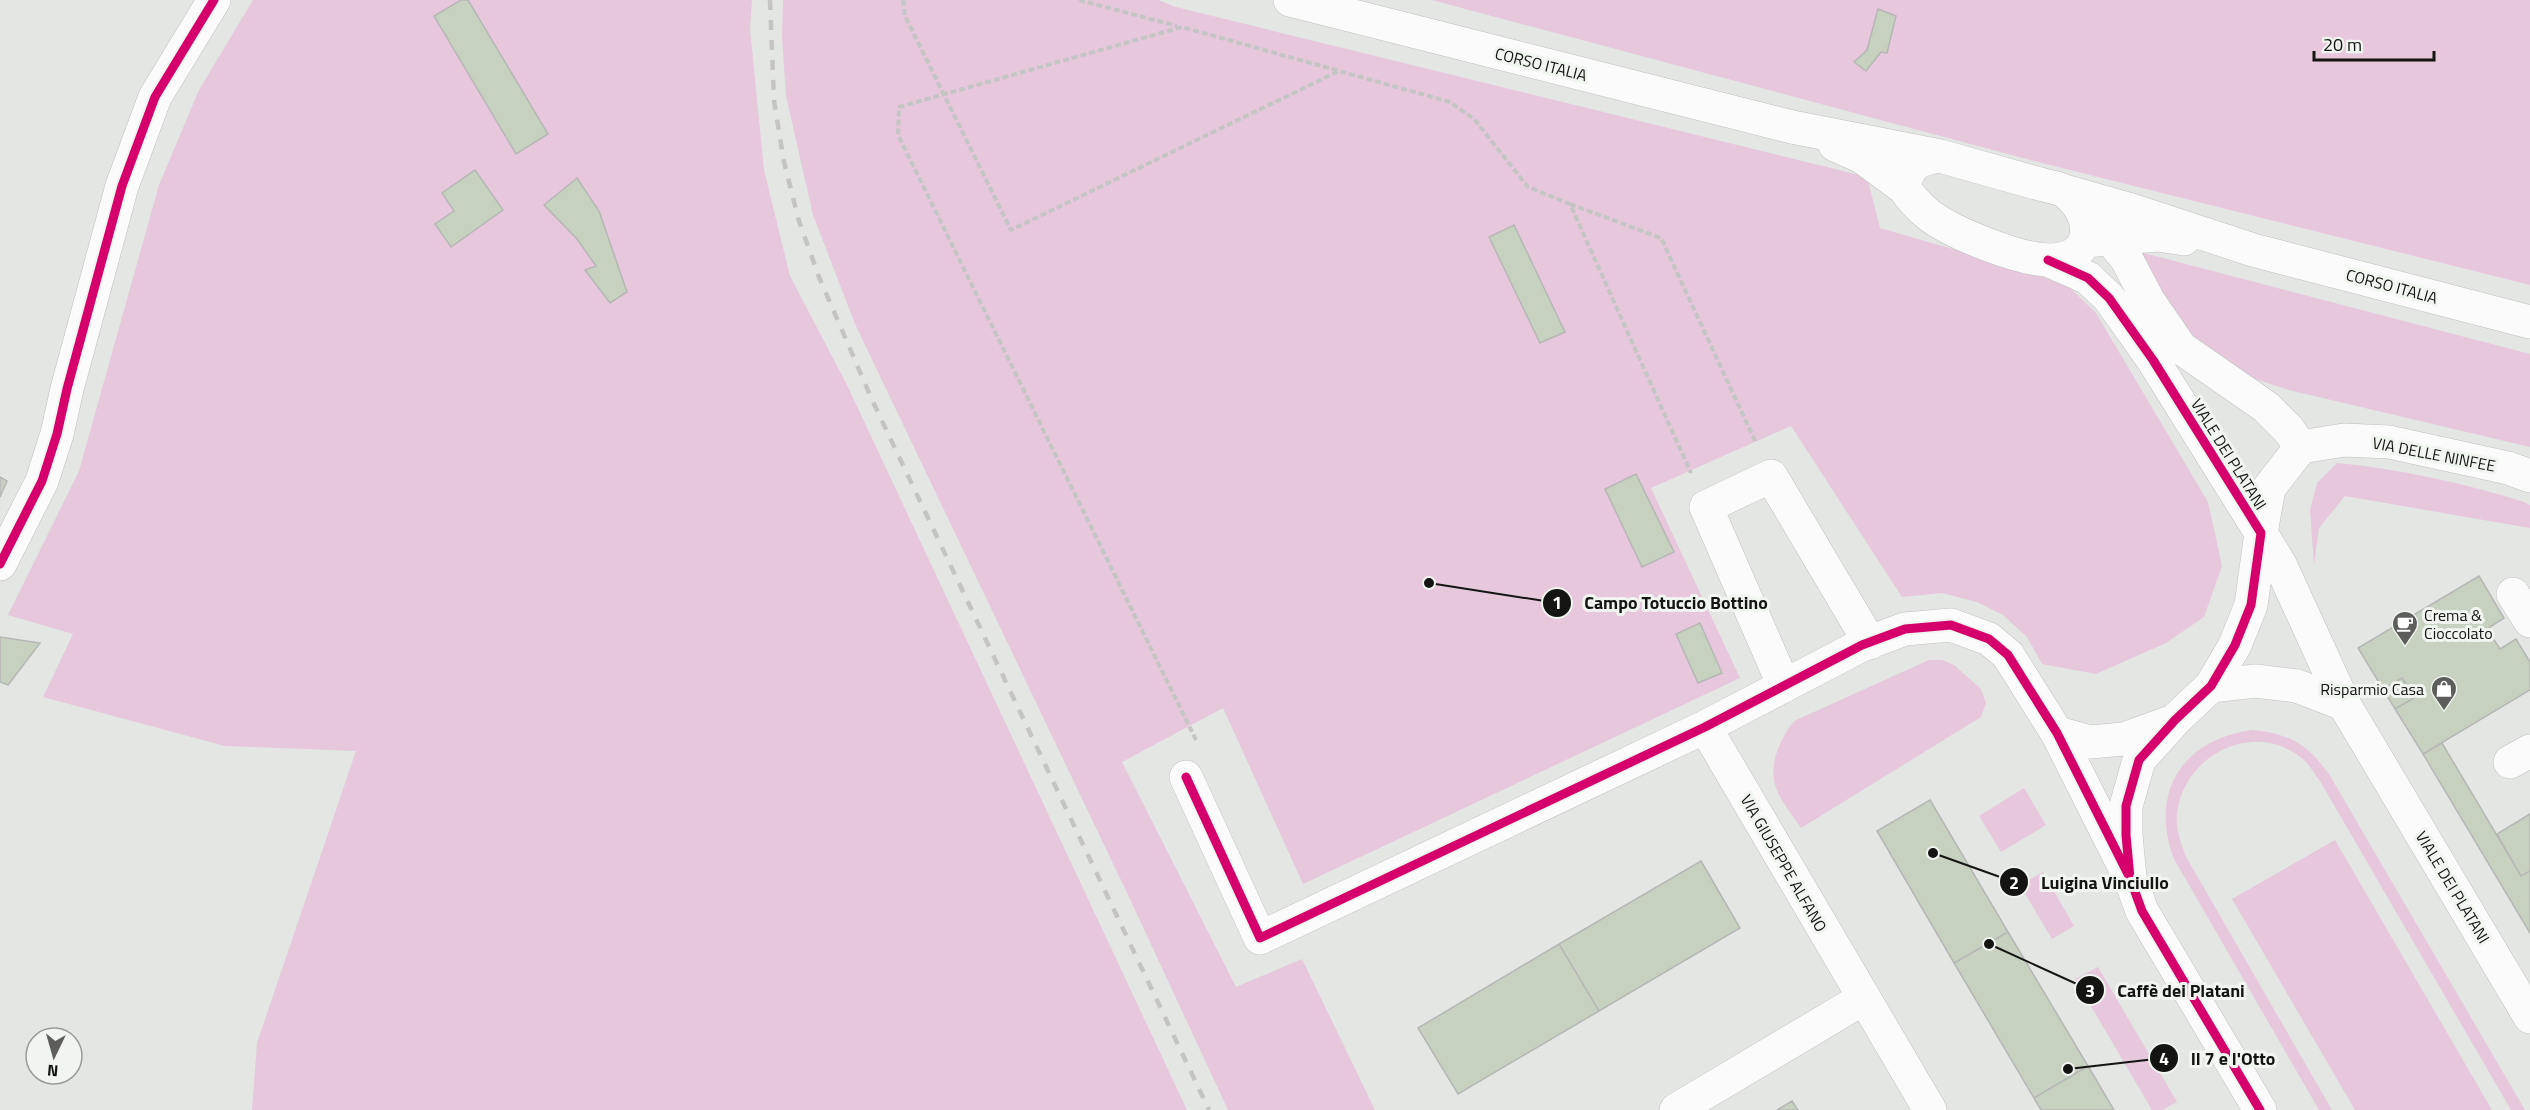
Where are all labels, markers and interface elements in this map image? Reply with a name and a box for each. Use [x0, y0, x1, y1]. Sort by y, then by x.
scale bar [2314, 24, 2434, 62]
text: 20 m [2323, 31, 2362, 58]
street label: CORSO ITALIA [1493, 41, 1590, 87]
street label: CORSO ITALIA [2344, 262, 2441, 310]
street label: VIALE DEI PLATANI [2185, 394, 2273, 514]
street label: VIA DELLE NINFEE [2370, 430, 2498, 478]
callout: Campo Totuccio Bottino [1542, 585, 1780, 621]
text: 1 [1552, 589, 1562, 616]
text: Campo Totuccio Bottino [1584, 589, 1768, 616]
place label: Crema & Cioccolato [2424, 603, 2493, 645]
cafe icon: Crema & Cioccolato [2390, 609, 2420, 647]
shop icon: Risparmio Casa [2429, 674, 2459, 712]
place label: Risparmio Casa [2320, 677, 2424, 701]
street label: VIA GIUSEPPE ALFANO [1735, 790, 1833, 936]
street label: VIALE DEI PLATANI [2410, 826, 2496, 948]
callout: Luigina Vinciullo [1999, 864, 2181, 900]
text: 2 [2009, 869, 2019, 896]
text: Luigina Vinciullo [2041, 869, 2169, 896]
callout: Caffè dei Platani [2075, 972, 2256, 1008]
text: 3 [2085, 977, 2095, 1004]
text: Caffè dei Platani [2117, 977, 2245, 1004]
north arrow [24, 1026, 84, 1086]
callout: Il 7 e l'Otto [2149, 1040, 2287, 1076]
text: 4 [2159, 1045, 2169, 1072]
text: Il 7 e l'Otto [2191, 1045, 2275, 1072]
text: N [46, 1059, 59, 1083]

